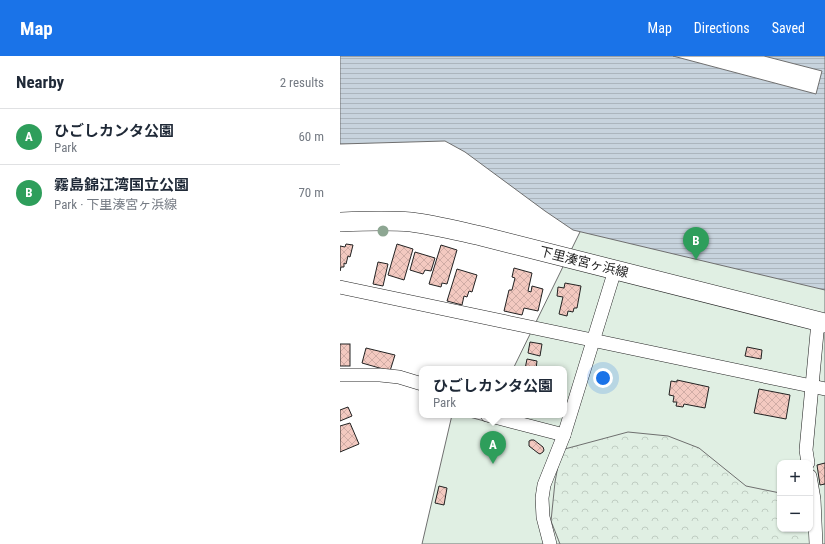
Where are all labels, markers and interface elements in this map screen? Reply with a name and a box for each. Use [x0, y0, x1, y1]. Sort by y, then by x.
text: Map [20, 17, 53, 40]
text: Map [648, 20, 672, 36]
text: Directions [694, 20, 750, 36]
text: Saved [772, 20, 805, 36]
text: Nearby [16, 72, 64, 92]
text: 2 results [280, 75, 324, 90]
text: ひごしカンタ公園 [54, 122, 174, 140]
text: A [25, 129, 33, 144]
text: 60 m [298, 129, 324, 144]
text: Park [54, 140, 77, 155]
text: 霧島錦江湾国立公園 [54, 176, 189, 194]
text: B [25, 185, 33, 200]
text: 70 m [298, 185, 324, 200]
text: Park · 下里湊宮ヶ浜線 [54, 197, 177, 212]
pin: B [683, 227, 709, 260]
street label: 下里湊宮ヶ浜線 [538, 244, 630, 280]
popup [419, 366, 567, 418]
your location [593, 368, 613, 388]
text: ひごしカンタ公園 [433, 377, 553, 395]
text: Park [433, 395, 456, 410]
pin: A [480, 431, 506, 464]
map controls [777, 460, 813, 532]
button: + [777, 460, 813, 496]
button: − [777, 496, 813, 532]

